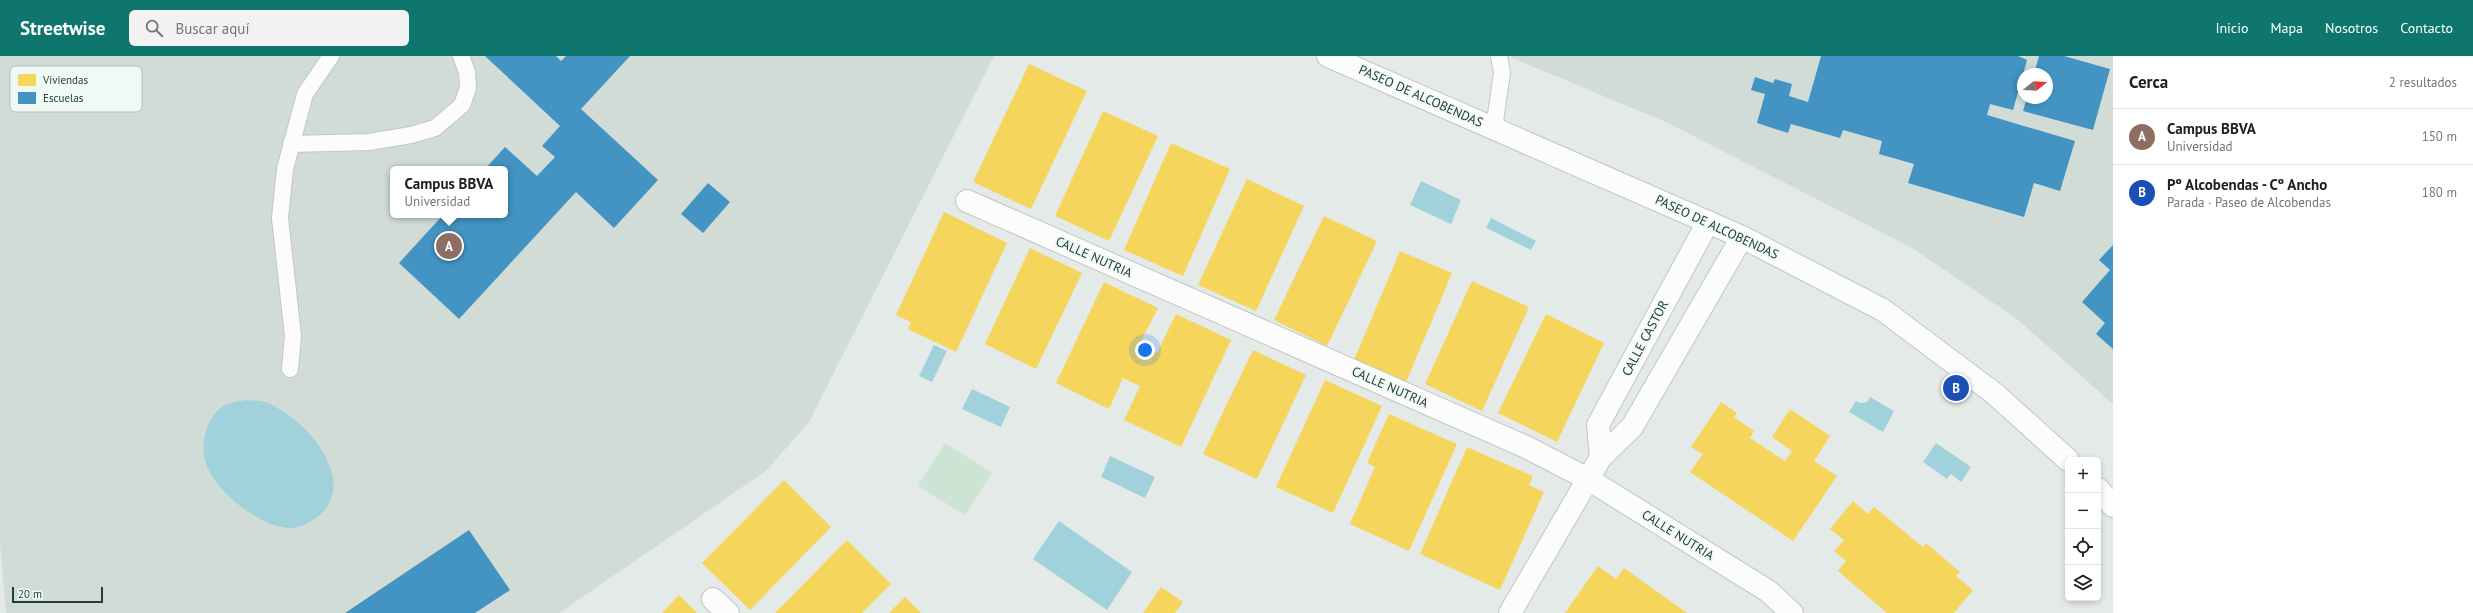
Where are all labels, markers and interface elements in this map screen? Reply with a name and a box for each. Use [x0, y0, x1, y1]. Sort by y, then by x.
search box [129, 10, 409, 46]
text: Streetwise [20, 16, 105, 40]
icon: search [143, 17, 165, 39]
text: Buscar aquí [175, 19, 249, 38]
text: Inicio [2215, 19, 2248, 37]
text: Mapa [2270, 19, 2303, 37]
text: Nosotros [2325, 19, 2378, 37]
text: Contacto [2400, 19, 2453, 37]
street label: PASEO DE ALCOBENDAS [1356, 61, 1486, 131]
legend [10, 66, 142, 112]
north arrow [2017, 68, 2053, 104]
text: Cerca [2129, 71, 2168, 93]
text: Viviendas [42, 73, 88, 87]
text: 2 resultados [2389, 74, 2457, 91]
text: Escuelas [43, 91, 84, 105]
text: Campus BBVA [2167, 119, 2256, 138]
text: A [2138, 128, 2146, 145]
text: 150 m [2422, 128, 2457, 145]
text: Universidad [2167, 138, 2233, 155]
popup [390, 166, 508, 218]
text: Campus BBVA [405, 174, 493, 193]
text: Pº Alcobendas - Cº Ancho [2167, 175, 2327, 194]
text: B [2138, 184, 2146, 201]
text: 180 m [2422, 184, 2457, 201]
street label: PASEO DE ALCOBENDAS [1653, 191, 1782, 263]
text: Universidad [405, 193, 470, 210]
text: Parada · Paseo de Alcobendas [2167, 194, 2331, 211]
pin: A [436, 231, 462, 261]
street label: CALLE NUTRIA [1053, 233, 1135, 282]
street label: CALLE CASTOR [1618, 297, 1672, 379]
your location [1135, 340, 1155, 360]
street label: CALLE NUTRIA [1349, 363, 1431, 412]
pin: B [1943, 373, 1969, 403]
map controls [2065, 457, 2101, 601]
button: + [2065, 457, 2101, 493]
button: − [2065, 493, 2101, 529]
street label: CALLE NUTRIA [1639, 506, 1718, 564]
button: locate [2065, 529, 2101, 565]
button: layers [2065, 565, 2101, 601]
scale bar [12, 585, 103, 604]
text: 20 m [18, 587, 42, 601]

